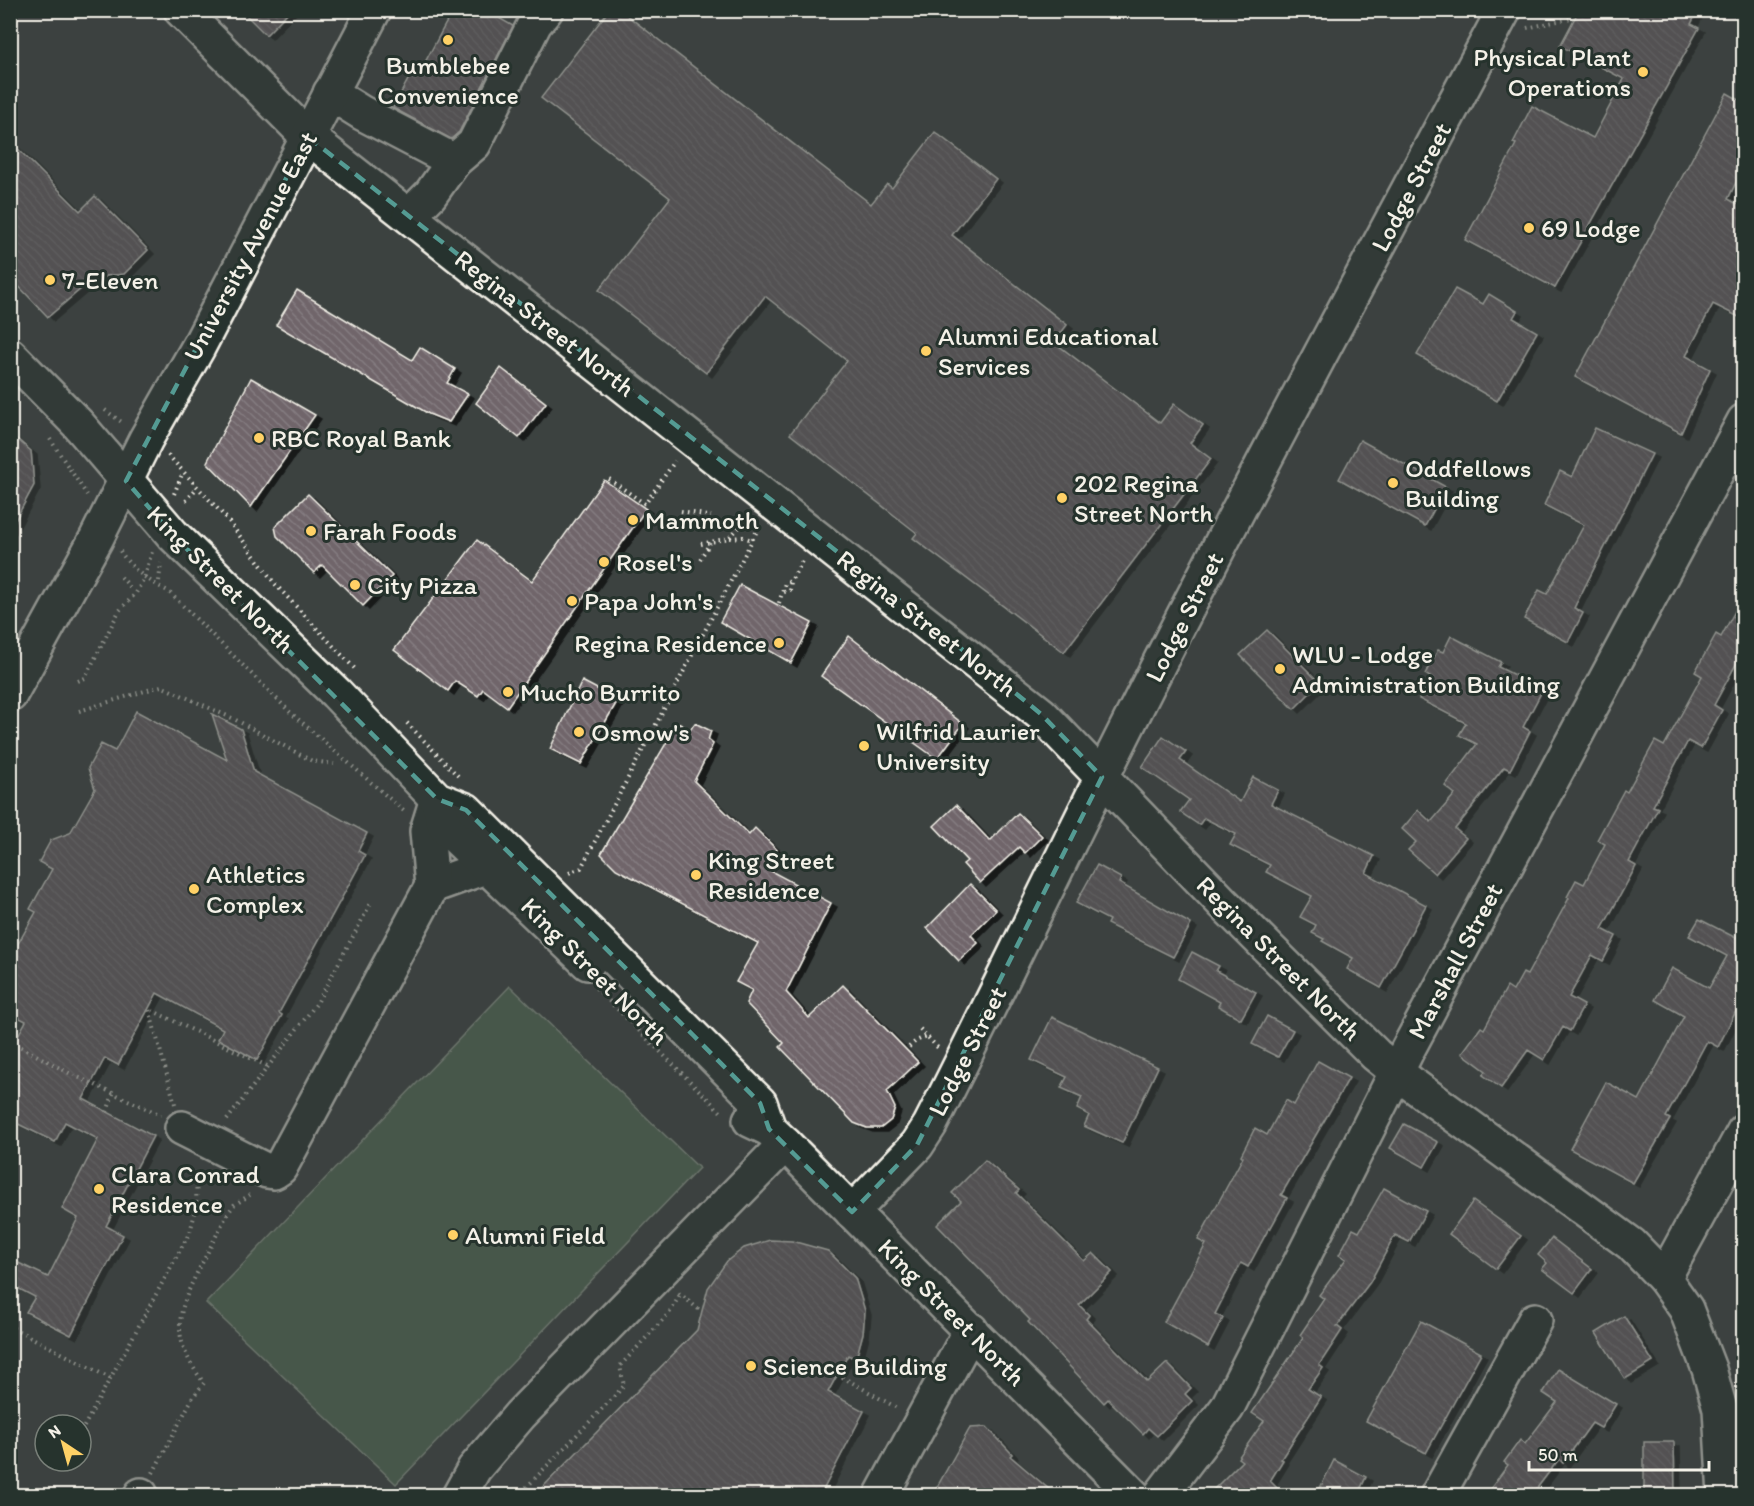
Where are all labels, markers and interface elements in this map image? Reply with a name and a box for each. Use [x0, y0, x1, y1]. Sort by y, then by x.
marker: Bumblebee Convenience [441, 33, 455, 47]
place label: Physical Plant Operations [1473, 41, 1631, 103]
place label: Bumblebee Convenience [377, 49, 519, 111]
marker: Physical Plant Operations [1636, 65, 1650, 79]
street label: Lodge Street [1364, 117, 1458, 257]
street label: University Avenue East [176, 125, 324, 366]
place label: 69 Lodge [1541, 212, 1641, 244]
marker: 69 Lodge [1522, 221, 1536, 235]
street label: Regina Street North [448, 243, 642, 403]
place label: 7-Eleven [62, 264, 159, 296]
marker: 7-Eleven [43, 273, 57, 287]
place label: Alumni Educational Services [938, 320, 1158, 382]
marker: Alumni Educational Services [919, 344, 933, 358]
place label: RBC Royal Bank [271, 422, 451, 454]
marker: RBC Royal Bank [252, 431, 266, 445]
place label: Oddfellows Building [1405, 452, 1531, 514]
place label: 202 Regina Street North [1074, 467, 1213, 529]
marker: Oddfellows Building [1386, 476, 1400, 490]
marker: 202 Regina Street North [1055, 491, 1069, 505]
street label: King Street North [140, 498, 302, 660]
place label: Mammoth [645, 504, 759, 536]
marker: Mammoth [626, 513, 640, 527]
place label: Farah Foods [323, 515, 457, 547]
marker: Farah Foods [304, 524, 318, 538]
street label: Regina Street North [830, 543, 1024, 703]
place label: Rosel's [616, 546, 693, 578]
street label: Lodge Street [1138, 546, 1231, 687]
marker: Rosel's [597, 555, 611, 569]
place label: City Pizza [367, 569, 478, 601]
marker: City Pizza [348, 578, 362, 592]
place label: Papa John's [584, 585, 714, 617]
marker: Papa John's [565, 594, 579, 608]
place label: Regina Residence [574, 627, 767, 659]
marker: Regina Residence [772, 636, 786, 650]
place label: WLU - Lodge Administration Building [1292, 638, 1561, 700]
marker: WLU - Lodge Administration Building [1273, 662, 1287, 676]
place label: Mucho Burrito [520, 676, 680, 708]
marker: Mucho Burrito [501, 685, 515, 699]
place label: Wilfrid Laurier University [876, 715, 1040, 777]
place label: Osmow's [591, 716, 690, 748]
marker: Osmow's [572, 725, 586, 739]
marker: Wilfrid Laurier University [857, 739, 871, 753]
place label: King Street Residence [708, 844, 834, 906]
place label: Athletics Complex [206, 858, 305, 920]
marker: King Street Residence [689, 868, 703, 882]
street label: Regina Street North [1190, 869, 1368, 1047]
street label: Marshall Street [1400, 877, 1510, 1045]
marker: Athletics Complex [187, 882, 201, 896]
street label: King Street North [514, 890, 676, 1052]
street label: Lodge Street [921, 980, 1014, 1121]
place label: Clara Conrad Residence [111, 1158, 260, 1220]
marker: Clara Conrad Residence [92, 1182, 106, 1196]
place label: Alumni Field [465, 1219, 605, 1251]
marker: Alumni Field [446, 1228, 460, 1242]
street label: King Street North [871, 1231, 1033, 1393]
place label: Science Building [763, 1350, 948, 1382]
marker: Science Building [744, 1359, 758, 1373]
north arrow [33, 1413, 93, 1473]
text: N [45, 1420, 64, 1442]
scale bar [1529, 1434, 1709, 1472]
text: 50 m [1538, 1444, 1578, 1466]

